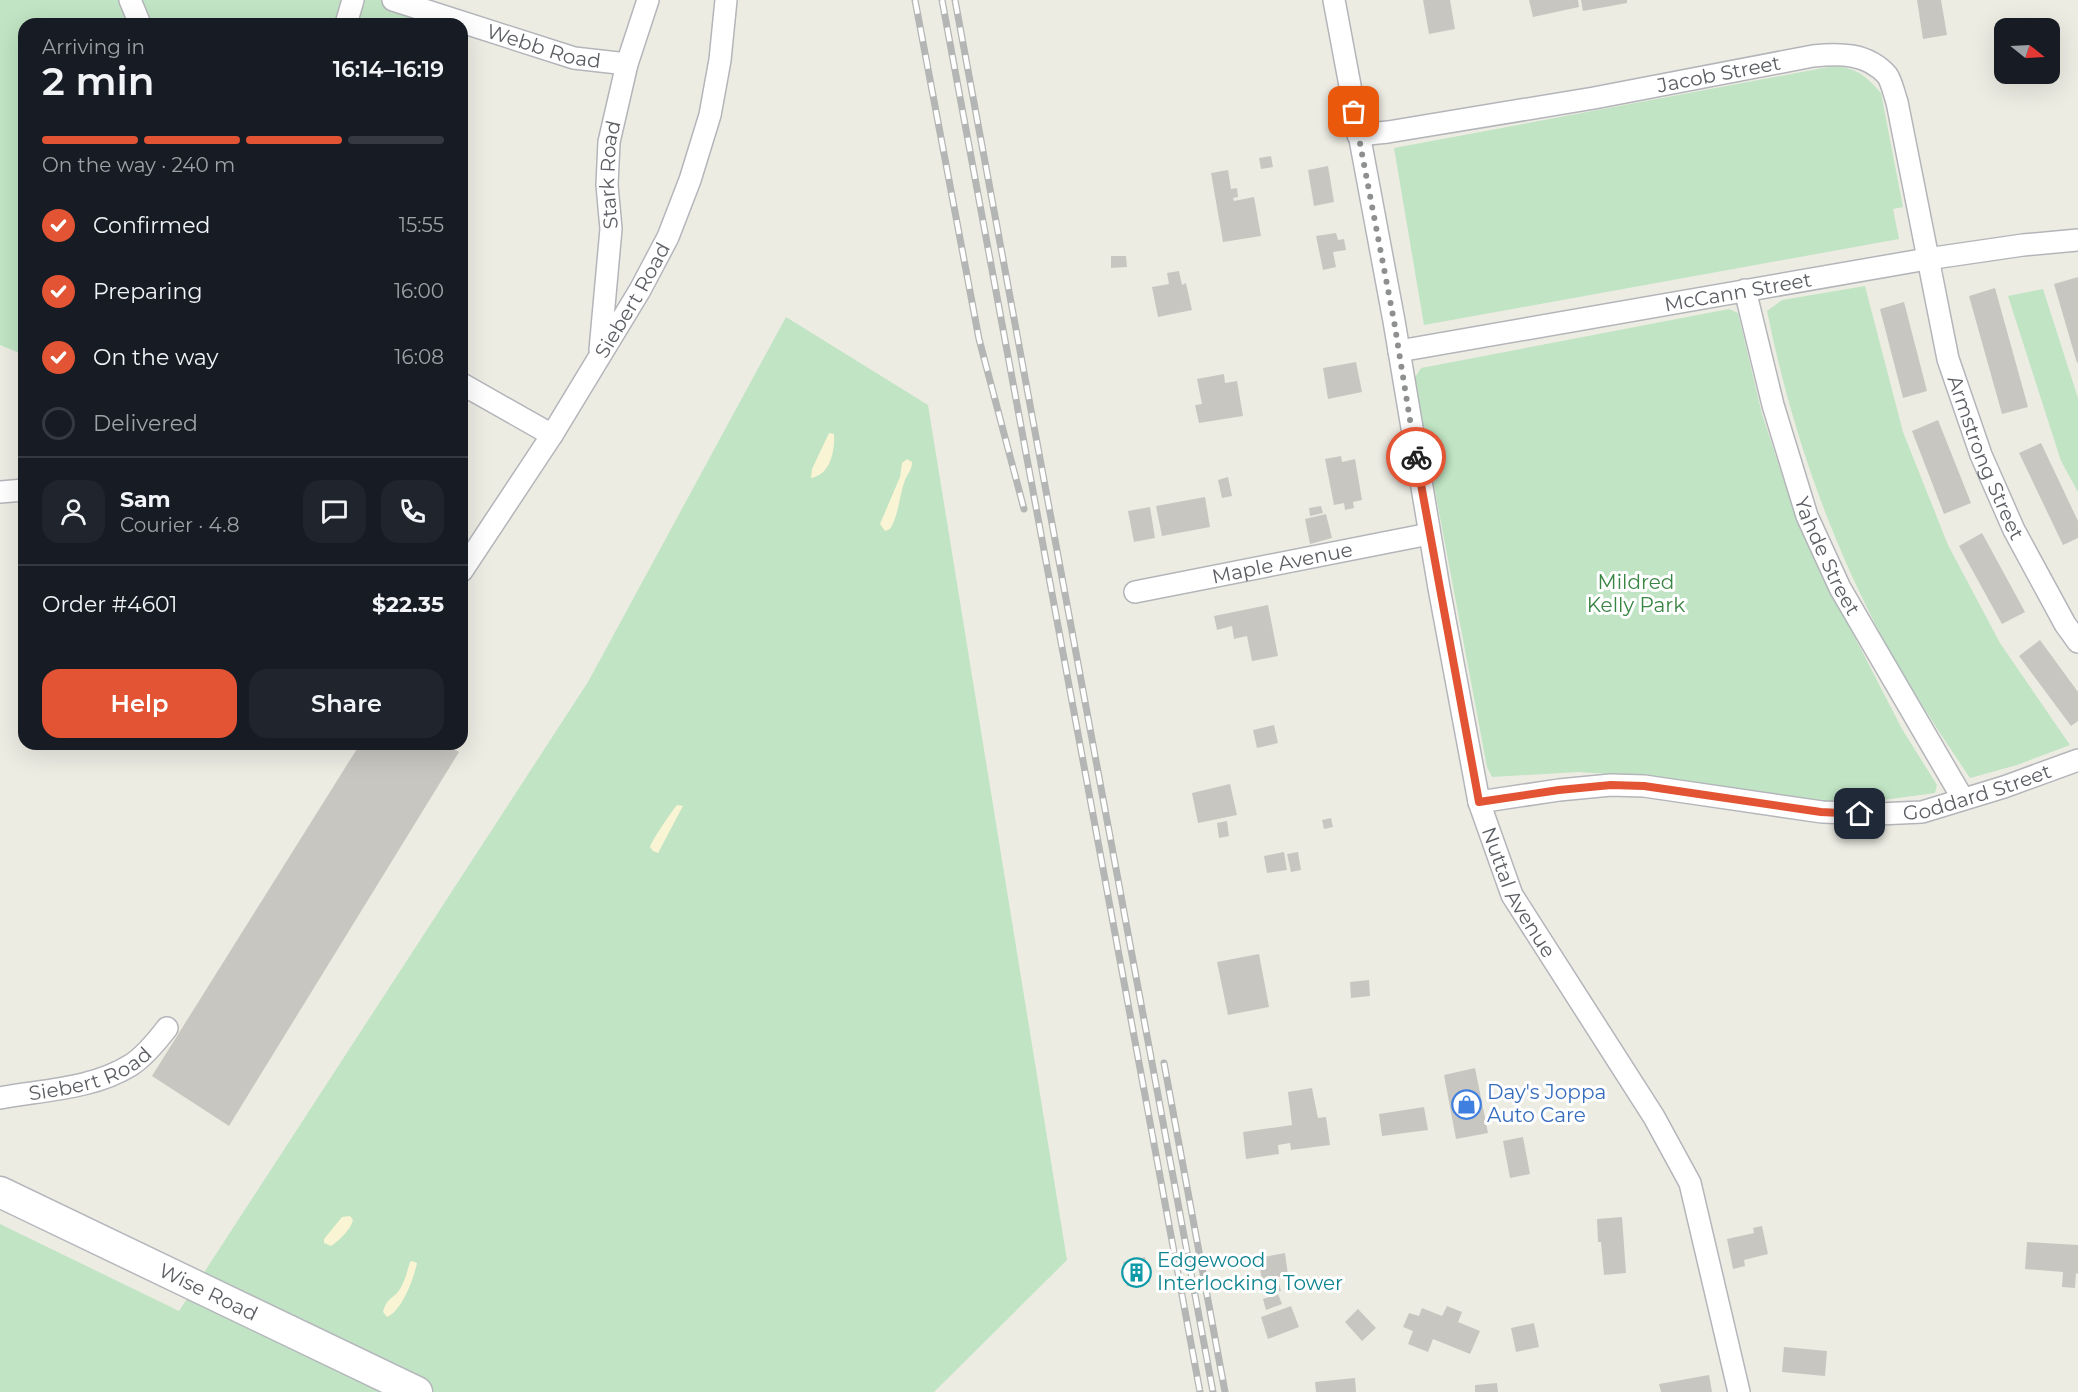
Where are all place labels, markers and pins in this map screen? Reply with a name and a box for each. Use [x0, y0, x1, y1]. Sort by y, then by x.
pin [1328, 86, 1379, 137]
pin [1834, 788, 1885, 839]
place label: Day's Joppa Auto Care [1487, 1080, 1606, 1127]
shop icon: Day's Joppa Auto Care [1450, 1088, 1482, 1120]
place label: Edgewood Interlocking Tower [1157, 1248, 1343, 1295]
building icon: Edgewood Interlocking Tower [1120, 1256, 1152, 1288]

